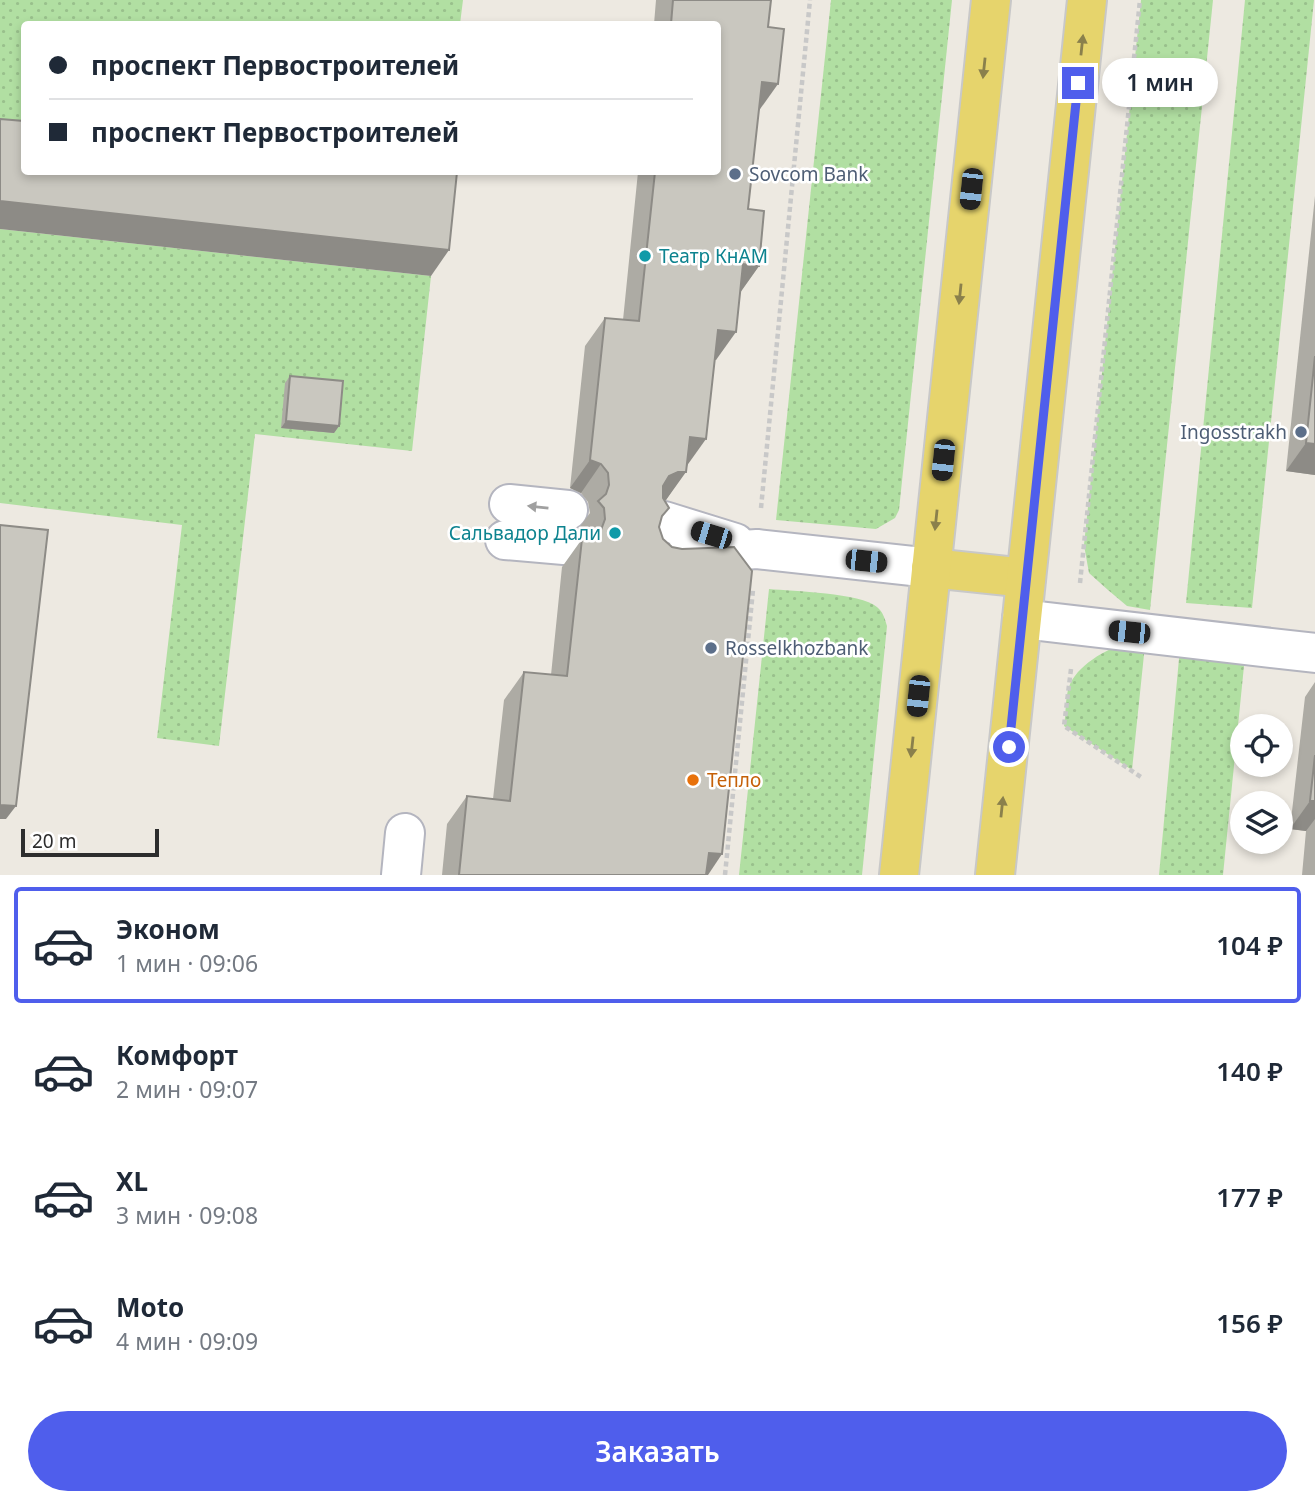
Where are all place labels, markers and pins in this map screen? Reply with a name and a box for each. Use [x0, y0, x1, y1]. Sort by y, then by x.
place label: Sovcom Bank [749, 161, 868, 187]
marker: Sovcom Bank [727, 166, 743, 182]
place label: Театр КнАМ [659, 243, 768, 269]
marker: Театр КнАМ [637, 248, 653, 264]
place label: Ingosstrakh [1181, 419, 1287, 445]
marker: Ingosstrakh [1293, 424, 1309, 440]
place label: Сальвадор Дали [449, 520, 601, 546]
marker: Сальвадор Дали [607, 525, 623, 541]
place label: Rosselkhozbank [725, 635, 869, 661]
marker: Rosselkhozbank [703, 640, 719, 656]
place label: Тепло [707, 767, 761, 793]
marker: Тепло [685, 772, 701, 788]

